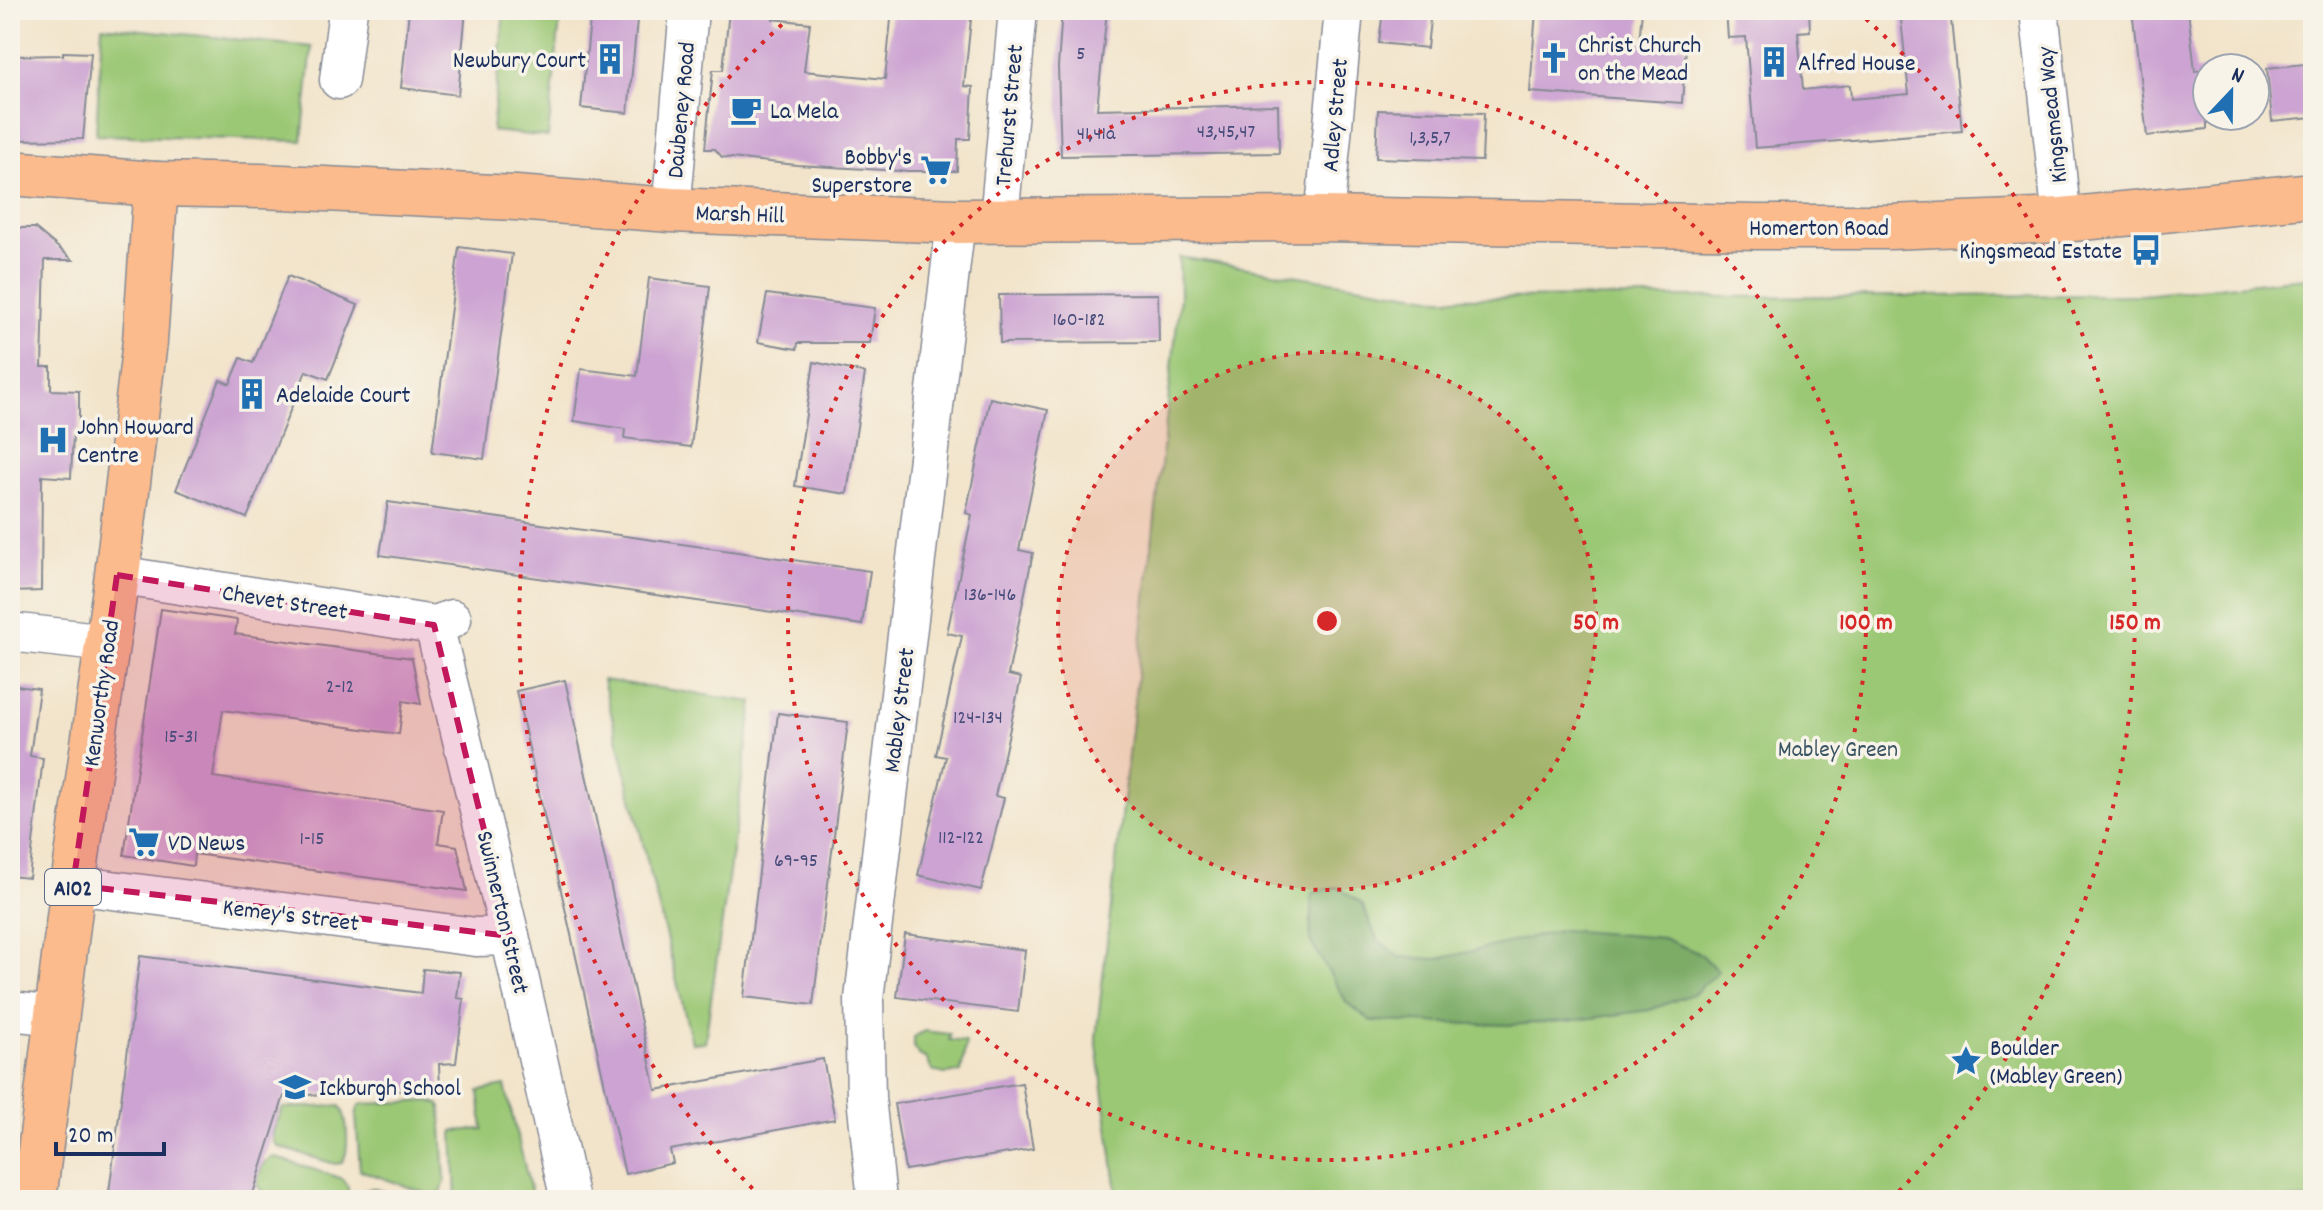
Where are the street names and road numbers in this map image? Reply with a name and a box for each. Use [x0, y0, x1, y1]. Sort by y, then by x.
street label: Daubeney Road [660, 41, 706, 180]
street label: Trehurst Street [988, 43, 1034, 188]
street label: Kingsmead Way [2030, 44, 2078, 185]
street label: Adley Street [1315, 57, 1359, 174]
street label: Marsh Hill [695, 197, 785, 235]
street label: Homerton Road [1749, 213, 1889, 247]
street label: Chevet Street [219, 577, 350, 631]
street label: Kenworthy Road [76, 618, 130, 769]
street label: Mabley Street [876, 646, 926, 775]
street label: Swinnerton Street [466, 828, 536, 998]
road number: A102 [45, 869, 101, 905]
street label: Kemey's Street [221, 892, 361, 942]

